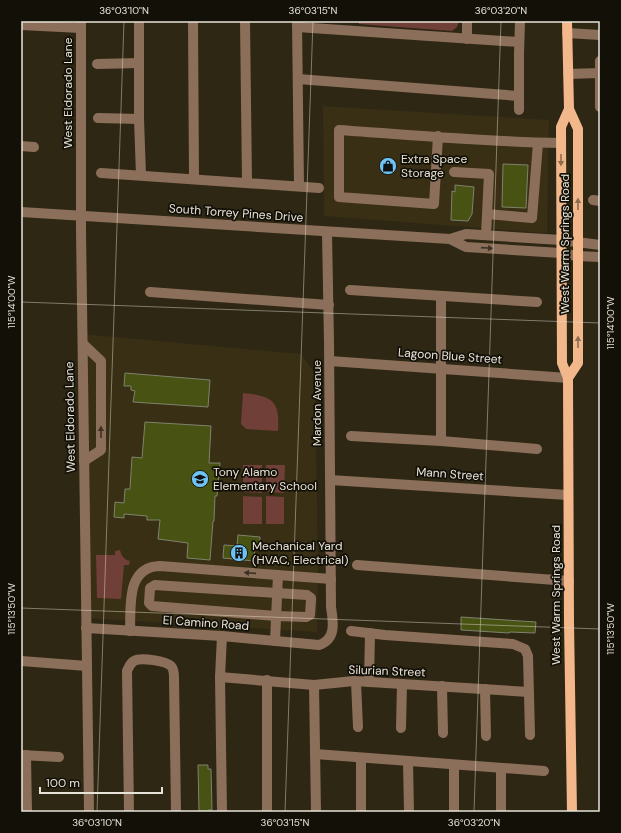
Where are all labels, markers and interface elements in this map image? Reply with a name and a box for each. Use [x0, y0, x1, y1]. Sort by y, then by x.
text: 36°03'10"N [99, 4, 149, 17]
text: 36°03'15"N [289, 4, 337, 17]
text: 36°03'20"N [475, 4, 527, 17]
street label: West Eldorado Lane [60, 37, 76, 148]
place label: Extra Space Storage [401, 151, 467, 181]
one-way arrow [558, 154, 564, 167]
shop icon: Extra Space Storage [378, 156, 398, 176]
street label: West Warm Springs Road [557, 174, 573, 314]
one-way arrow [575, 197, 581, 210]
street label: South Torrey Pines Drive [168, 200, 304, 226]
one-way arrow [481, 245, 494, 251]
text: 115°14'00"W [5, 275, 18, 328]
text: 115°14'00"W [604, 296, 617, 349]
one-way arrow [575, 335, 581, 348]
street label: Lagoon Blue Street [397, 344, 503, 368]
street label: Mardon Avenue [309, 360, 325, 446]
street label: West Eldorado Lane [61, 361, 79, 473]
one-way arrow [98, 425, 104, 438]
place label: Tony Alamo Elementary School [213, 464, 317, 494]
street label: Mann Street [416, 464, 485, 484]
school or university icon: Tony Alamo Elementary School [190, 469, 210, 489]
street label: West Warm Springs Road [548, 525, 564, 665]
place label: Mechanical Yard (HVAC, Electrical) [252, 538, 349, 568]
building icon: Mechanical Yard (HVAC, Electrical) [229, 543, 249, 563]
one-way arrow [244, 569, 256, 576]
text: 115°13'50"W [5, 583, 18, 635]
text: 115°13'50"W [604, 603, 617, 655]
street label: El Camino Road [162, 612, 250, 634]
street label: Silurian Street [348, 662, 426, 680]
scale bar [40, 769, 162, 795]
text: 100 m [46, 775, 80, 791]
text: 36°03'10"N [72, 816, 122, 829]
text: 36°03'15"N [261, 816, 309, 829]
text: 36°03'20"N [448, 816, 500, 829]

